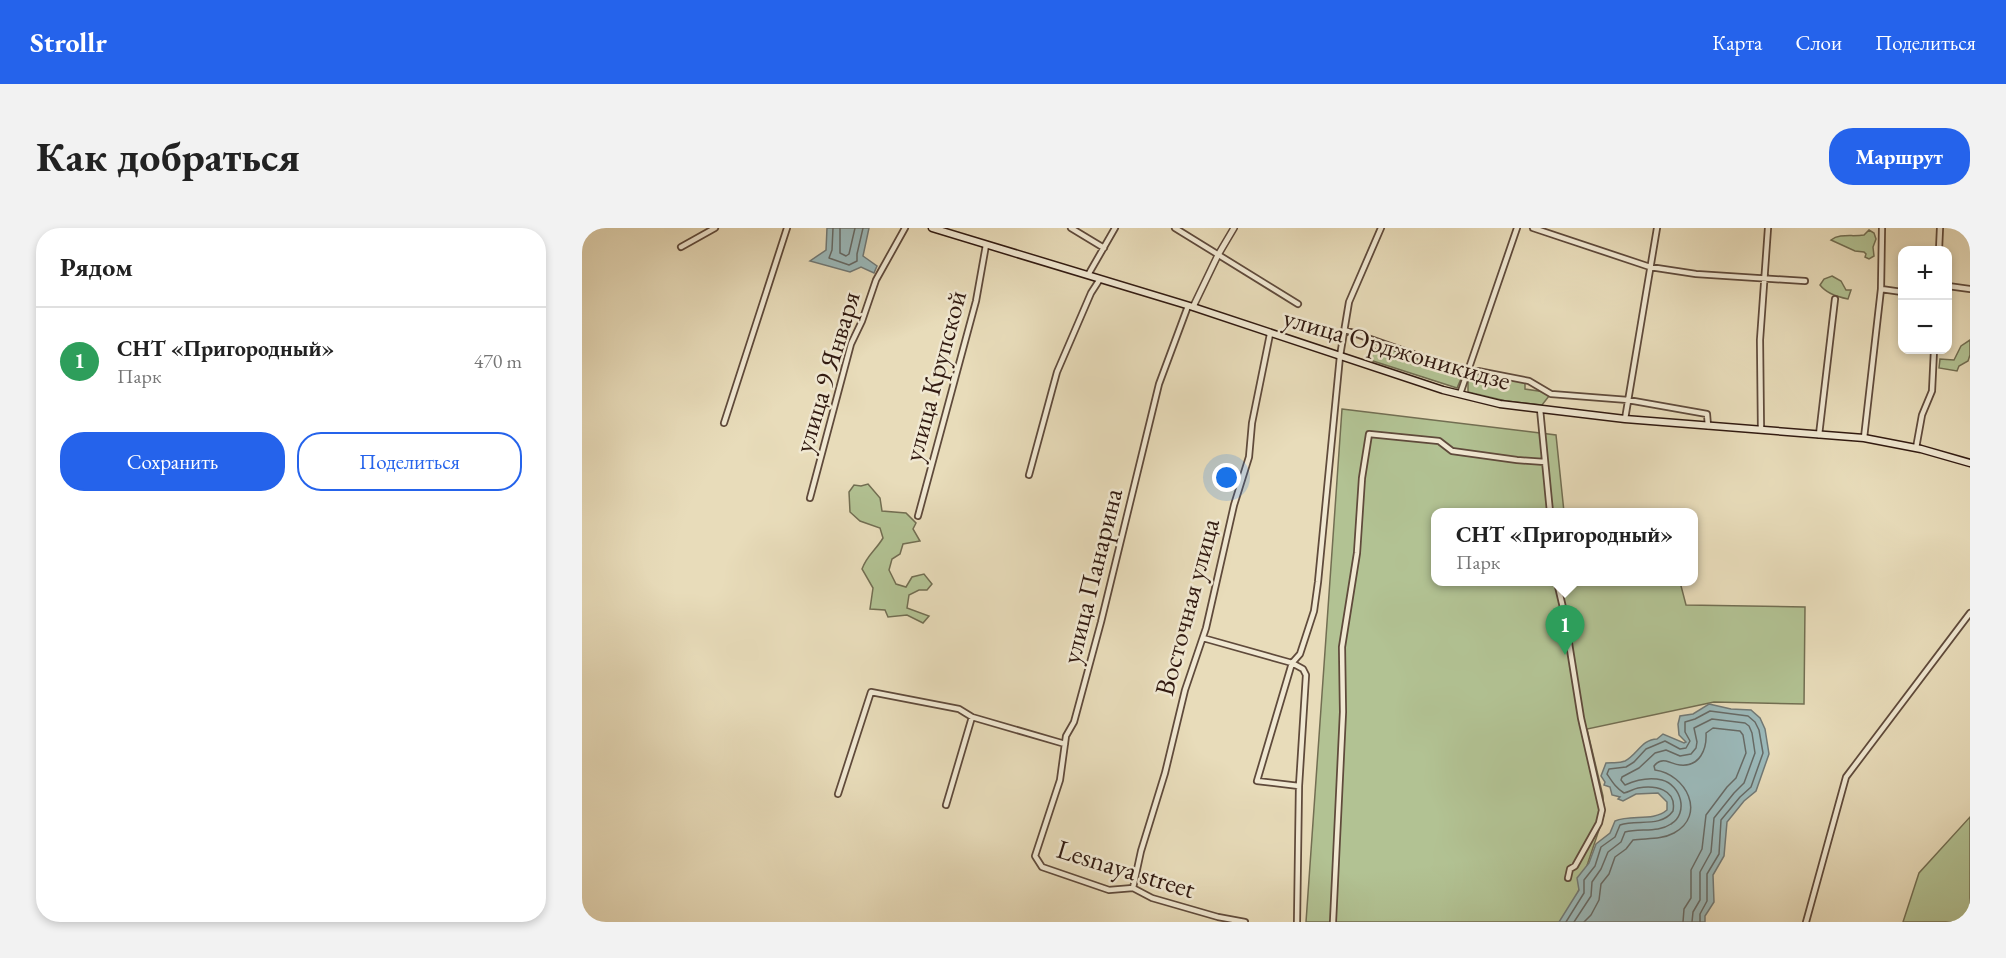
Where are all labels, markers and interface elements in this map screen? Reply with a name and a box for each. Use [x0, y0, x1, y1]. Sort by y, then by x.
text: Strollr [30, 24, 107, 60]
text: Карта [1712, 29, 1762, 56]
text: Слои [1795, 29, 1842, 56]
text: Поделиться [1875, 29, 1976, 56]
button: Маршрут [1829, 128, 1970, 185]
text: Как добраться [36, 129, 300, 184]
map controls [1898, 246, 1952, 354]
button: + [1898, 246, 1952, 300]
text: Рядом [60, 250, 133, 284]
street label: улица 9 Января [785, 287, 868, 457]
street label: улица Крупской [895, 287, 974, 465]
street label: улица Орджоникидзе [1279, 299, 1515, 398]
button: − [1898, 300, 1952, 354]
text: СНТ «Пригородный» [117, 334, 334, 363]
text: 1 [74, 348, 85, 374]
text: 470 m [474, 348, 522, 374]
text: Парк [117, 363, 161, 389]
button: Сохранить [60, 432, 285, 491]
button: Поделиться [297, 432, 522, 491]
your location [1212, 463, 1241, 492]
street label: улица Панарина [1053, 484, 1130, 667]
popup [1431, 508, 1698, 586]
street label: Восточная улица [1146, 514, 1227, 699]
text: СНТ «Пригородный» [1456, 520, 1673, 549]
text: Парк [1456, 549, 1500, 575]
pin: 1 [1546, 606, 1584, 655]
street label: Lesnaya street [1053, 831, 1200, 906]

